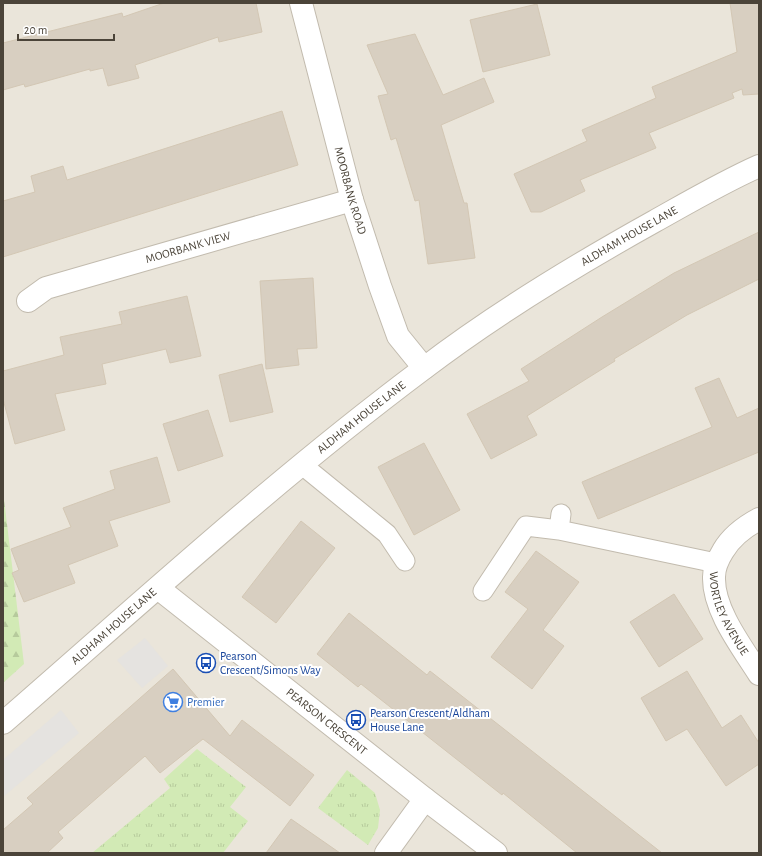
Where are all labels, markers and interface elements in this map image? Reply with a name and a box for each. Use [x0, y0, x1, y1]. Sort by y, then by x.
scale bar [18, 16, 114, 42]
text: 20 m [24, 24, 47, 36]
street label: MOORBANK ROAD [333, 146, 369, 236]
street label: ALDHAM HOUSE LANE [579, 204, 679, 268]
street label: MOORBANK VIEW [144, 229, 232, 265]
street label: ALDHAM HOUSE LANE [315, 379, 408, 456]
street label: WORTLEY AVENUE [708, 571, 751, 657]
street label: ALDHAM HOUSE LANE [69, 586, 159, 667]
place label: Pearson Crescent/Simons Way [220, 650, 321, 677]
bus stop icon: Pearson Crescent/Simons Way [195, 652, 217, 674]
street label: PEARSON CRESCENT [284, 686, 370, 757]
supermarket icon: Premier [162, 691, 184, 713]
place label: Premier [187, 696, 225, 708]
place label: Pearson Crescent/Aldham House Lane [370, 707, 490, 733]
bus stop icon: Pearson Crescent/Aldham House Lane [345, 709, 367, 731]

